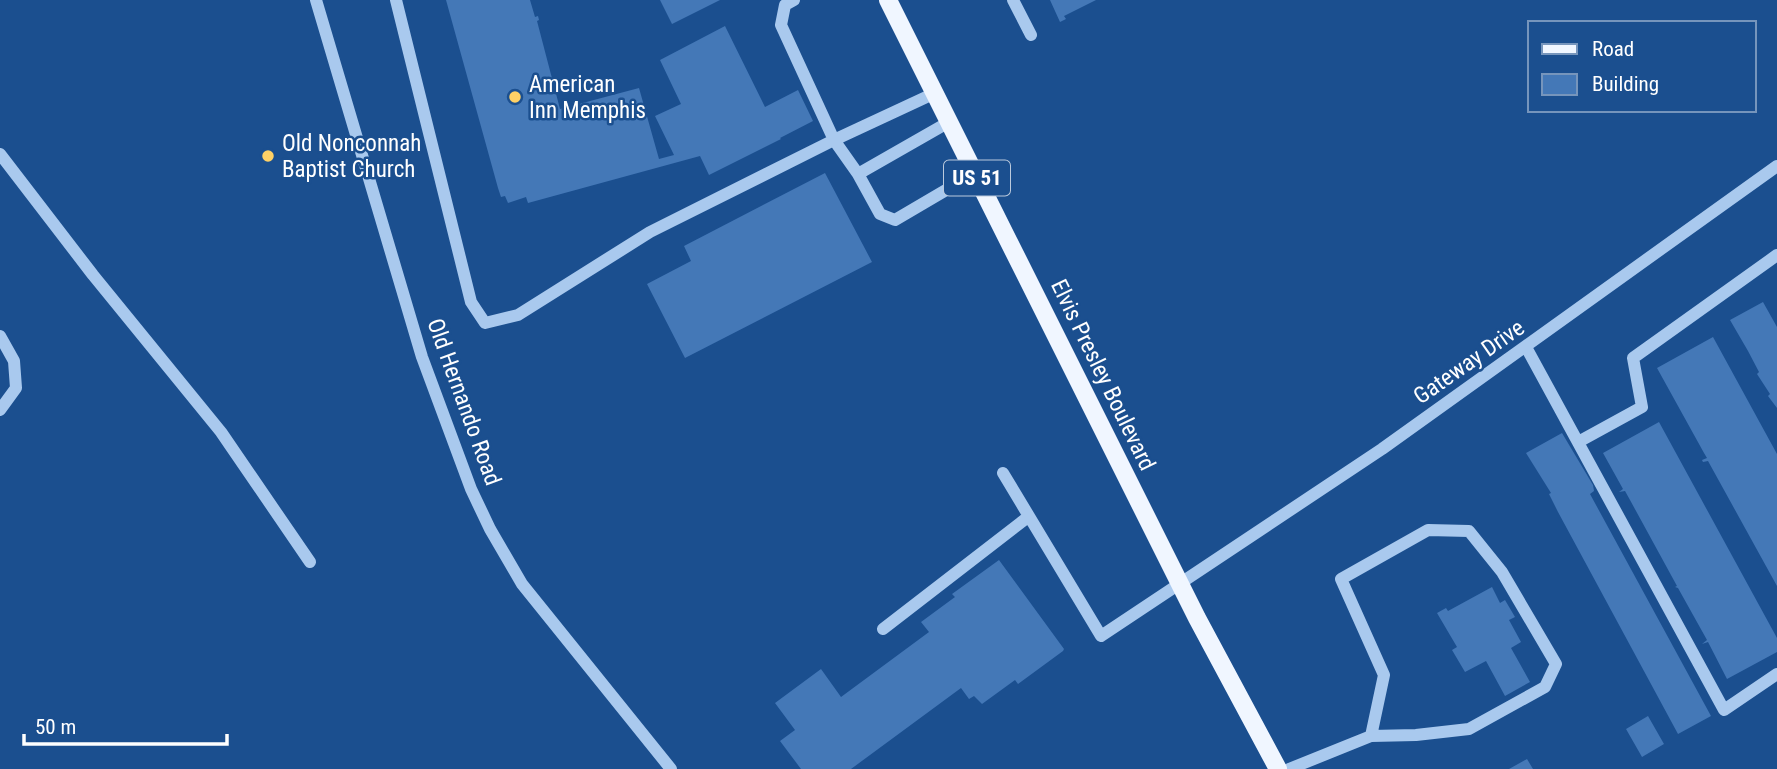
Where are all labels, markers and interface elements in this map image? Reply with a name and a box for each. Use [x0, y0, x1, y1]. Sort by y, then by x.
legend [1528, 21, 1756, 112]
text: Road [1592, 37, 1634, 61]
place label: American Inn Memphis [529, 71, 646, 124]
text: Building [1592, 72, 1659, 96]
marker: American Inn Memphis [507, 89, 523, 105]
place label: Old Nonconnah Baptist Church [282, 130, 421, 183]
marker: Old Nonconnah Baptist Church [260, 148, 276, 164]
road number: US 51 [944, 160, 1010, 196]
street label: Elvis Presley Boulevard [1045, 275, 1161, 475]
street label: Gateway Drive [1409, 314, 1529, 410]
street label: Old Hernando Road [421, 315, 507, 489]
scale bar [24, 702, 228, 746]
text: 50 m [35, 715, 76, 739]

